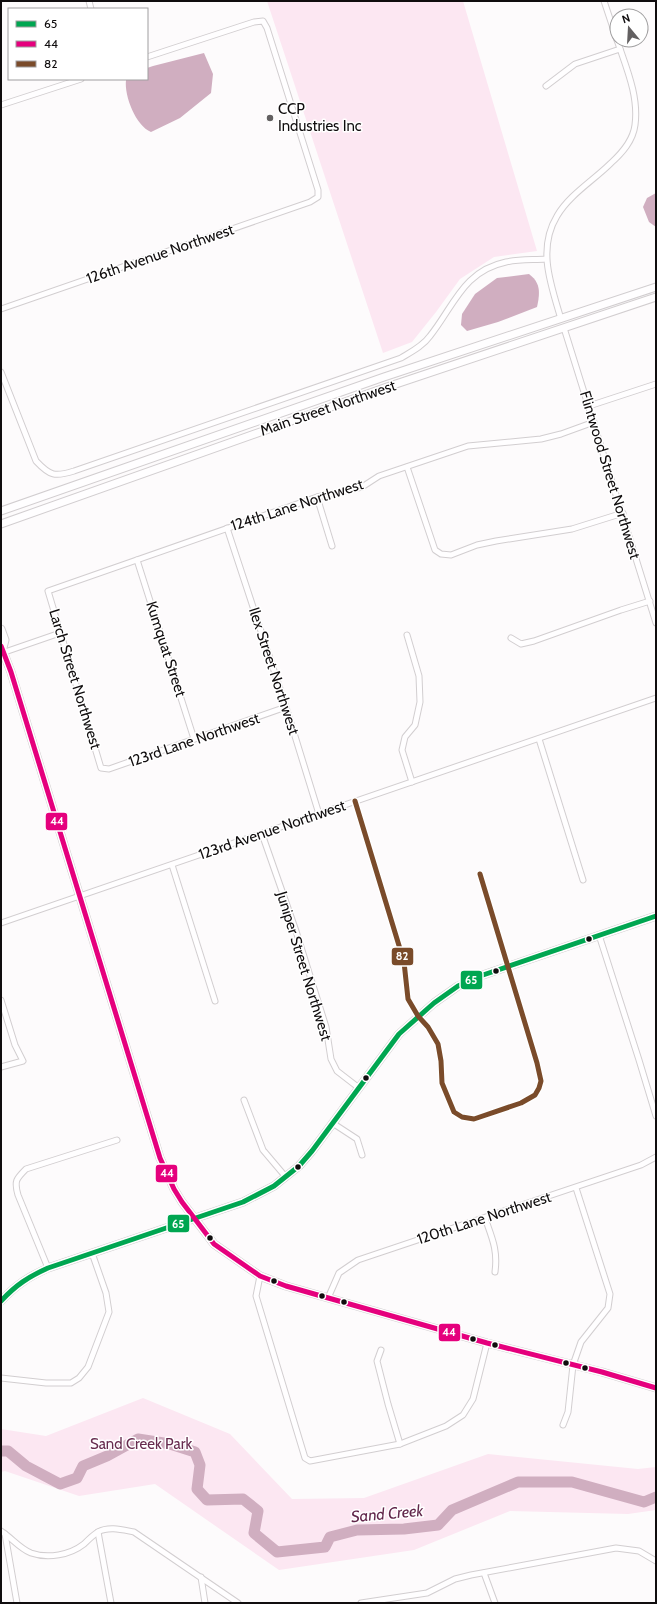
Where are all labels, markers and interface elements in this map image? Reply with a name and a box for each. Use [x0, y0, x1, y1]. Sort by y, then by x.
legend [8, 8, 148, 80]
north arrow [609, 8, 649, 48]
text: N [620, 11, 632, 26]
text: 65 [44, 16, 57, 31]
text: 44 [44, 36, 58, 51]
text: 82 [44, 56, 58, 71]
place label: CCP Industries Inc [278, 100, 362, 135]
marker: CCP Industries Inc [265, 113, 275, 123]
street label: 126th Avenue Northwest [84, 220, 236, 288]
street label: Main Street Northwest [258, 376, 398, 440]
street label: Flintwood Street Northwest [576, 389, 644, 561]
street label: 124th Lane Northwest [228, 475, 366, 535]
street label: Kumquat Street [142, 599, 190, 699]
street label: Ilex Street Northwest [245, 605, 303, 737]
street label: Larch Street Northwest [45, 607, 105, 751]
street label: 123rd Lane Northwest [126, 709, 262, 771]
street label: 123rd Avenue Northwest [196, 796, 348, 864]
line badge: 44 [45, 812, 68, 831]
text: 44 [50, 814, 64, 828]
street label: Juniper Street Northwest [272, 888, 335, 1043]
unlabelled marker [584, 934, 594, 944]
line badge: 82 [391, 947, 414, 966]
text: 82 [396, 949, 408, 963]
unlabelled marker [491, 966, 501, 976]
line badge: 65 [460, 970, 483, 990]
text: 65 [465, 973, 477, 987]
unlabelled marker [361, 1073, 371, 1083]
unlabelled marker [293, 1162, 303, 1172]
line badge: 44 [155, 1164, 178, 1183]
text: 44 [160, 1166, 174, 1180]
street label: 120th Lane Northwest [415, 1188, 553, 1248]
line badge: 65 [167, 1214, 190, 1233]
text: 65 [172, 1217, 184, 1231]
unlabelled marker [205, 1233, 215, 1243]
unlabelled marker [269, 1276, 279, 1286]
unlabelled marker [317, 1291, 327, 1301]
unlabelled marker [339, 1297, 349, 1307]
line badge: 44 [438, 1323, 461, 1342]
text: 44 [442, 1325, 456, 1339]
unlabelled marker [468, 1334, 478, 1344]
unlabelled marker [490, 1340, 500, 1350]
unlabelled marker [561, 1358, 571, 1368]
unlabelled marker [580, 1363, 590, 1373]
park label: Sand Creek Park [90, 1435, 192, 1453]
water label: Sand Creek [350, 1501, 425, 1526]

